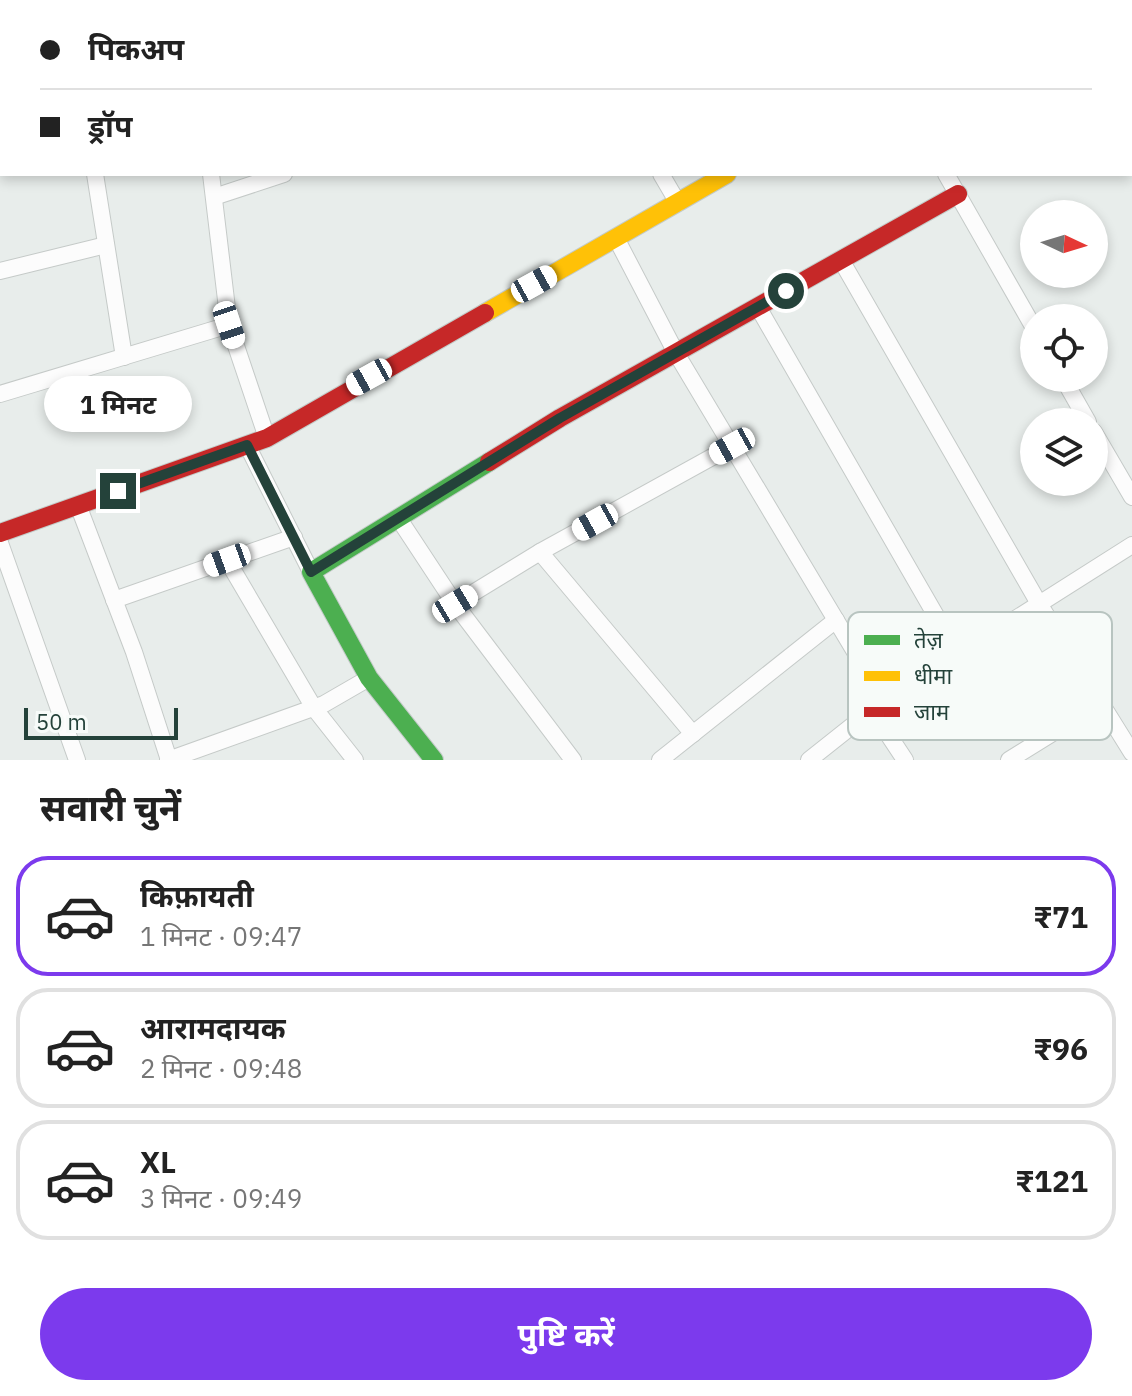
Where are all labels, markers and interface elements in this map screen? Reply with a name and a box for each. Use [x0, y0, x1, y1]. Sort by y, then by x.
text: पिकअप [88, 29, 184, 68]
text: ड्रॉप [88, 106, 132, 145]
north arrow [1020, 200, 1108, 288]
map controls [1020, 200, 1108, 496]
car [507, 262, 561, 306]
route start [768, 273, 804, 309]
car [210, 298, 248, 352]
button: locate [1020, 304, 1108, 392]
car [342, 355, 396, 399]
callout: 1 मिनट [44, 375, 192, 431]
text: 1 मिनट [80, 387, 156, 421]
button: layers [1020, 408, 1108, 496]
car [705, 424, 759, 468]
route end [100, 473, 136, 509]
car [568, 500, 622, 544]
car [200, 541, 254, 579]
car [428, 581, 482, 627]
legend [848, 612, 1112, 740]
text: तेज़ [914, 625, 944, 654]
text: धीमा [914, 661, 952, 690]
text: जाम [914, 697, 950, 726]
scale bar [24, 704, 178, 740]
text: 50 m [36, 707, 87, 736]
text: सवारी चुनें [40, 784, 181, 831]
text: किफ़ायती [140, 876, 254, 915]
icon: car [44, 880, 116, 952]
text: ₹71 [1033, 897, 1088, 936]
text: 1 मिनट · 09:47 [140, 919, 302, 953]
text: आरामदायक [140, 1008, 286, 1047]
icon: car [44, 1012, 116, 1084]
text: ₹96 [1033, 1029, 1088, 1068]
text: 2 मिनट · 09:48 [140, 1051, 302, 1085]
text: XL [140, 1142, 176, 1181]
icon: car [44, 1144, 116, 1216]
text: ₹121 [1015, 1161, 1088, 1200]
text: 3 मिनट · 09:49 [140, 1181, 302, 1215]
button: पुष्टि करें [40, 1288, 1092, 1380]

